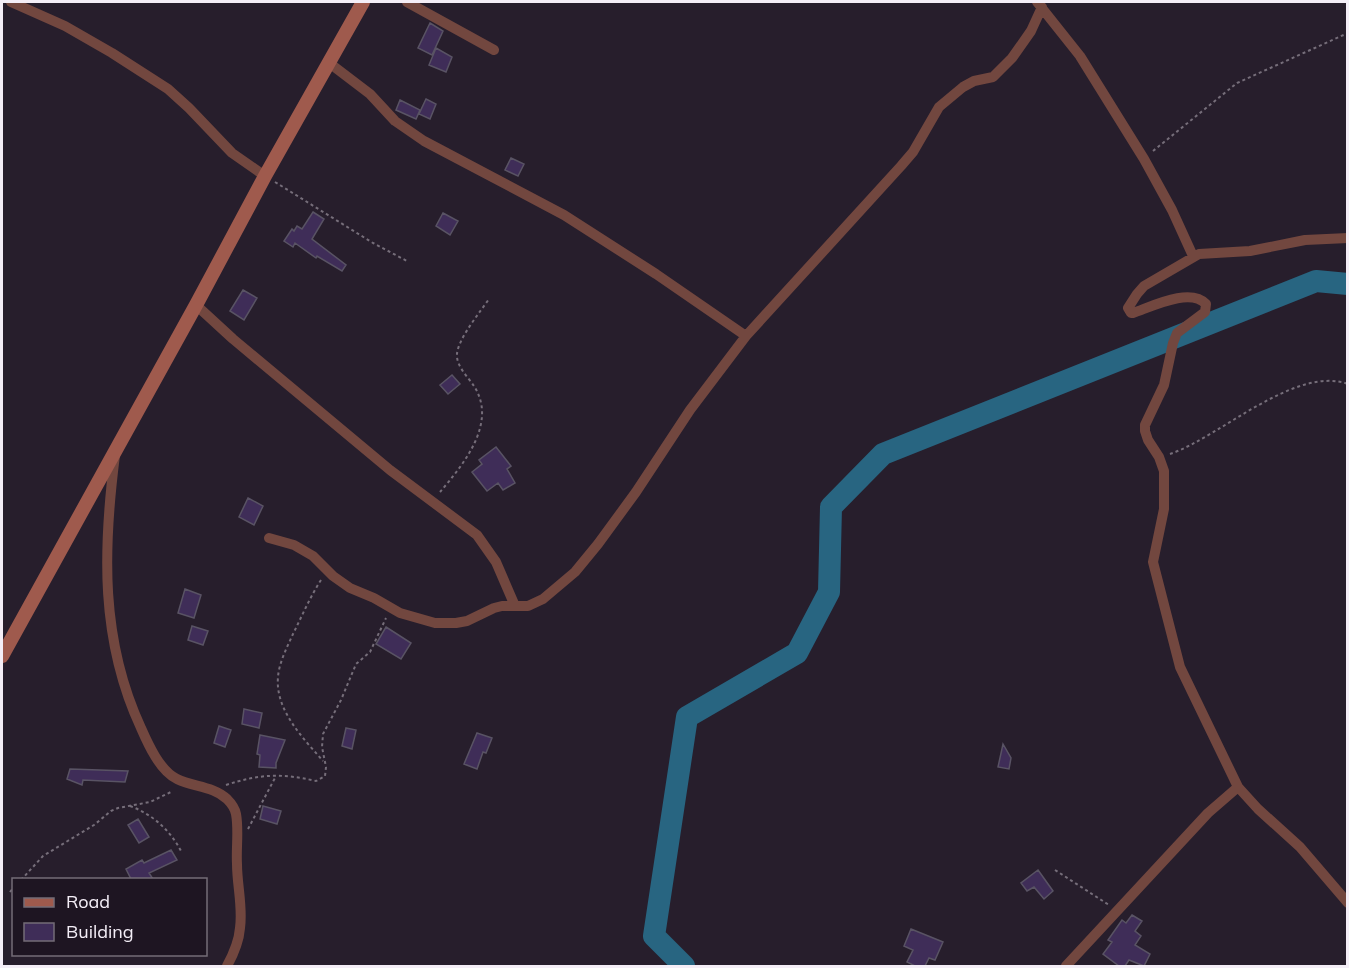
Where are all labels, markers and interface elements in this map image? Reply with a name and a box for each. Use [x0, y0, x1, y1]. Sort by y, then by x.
legend [12, 878, 207, 956]
text: Road [66, 890, 110, 913]
text: Building [66, 920, 134, 943]

